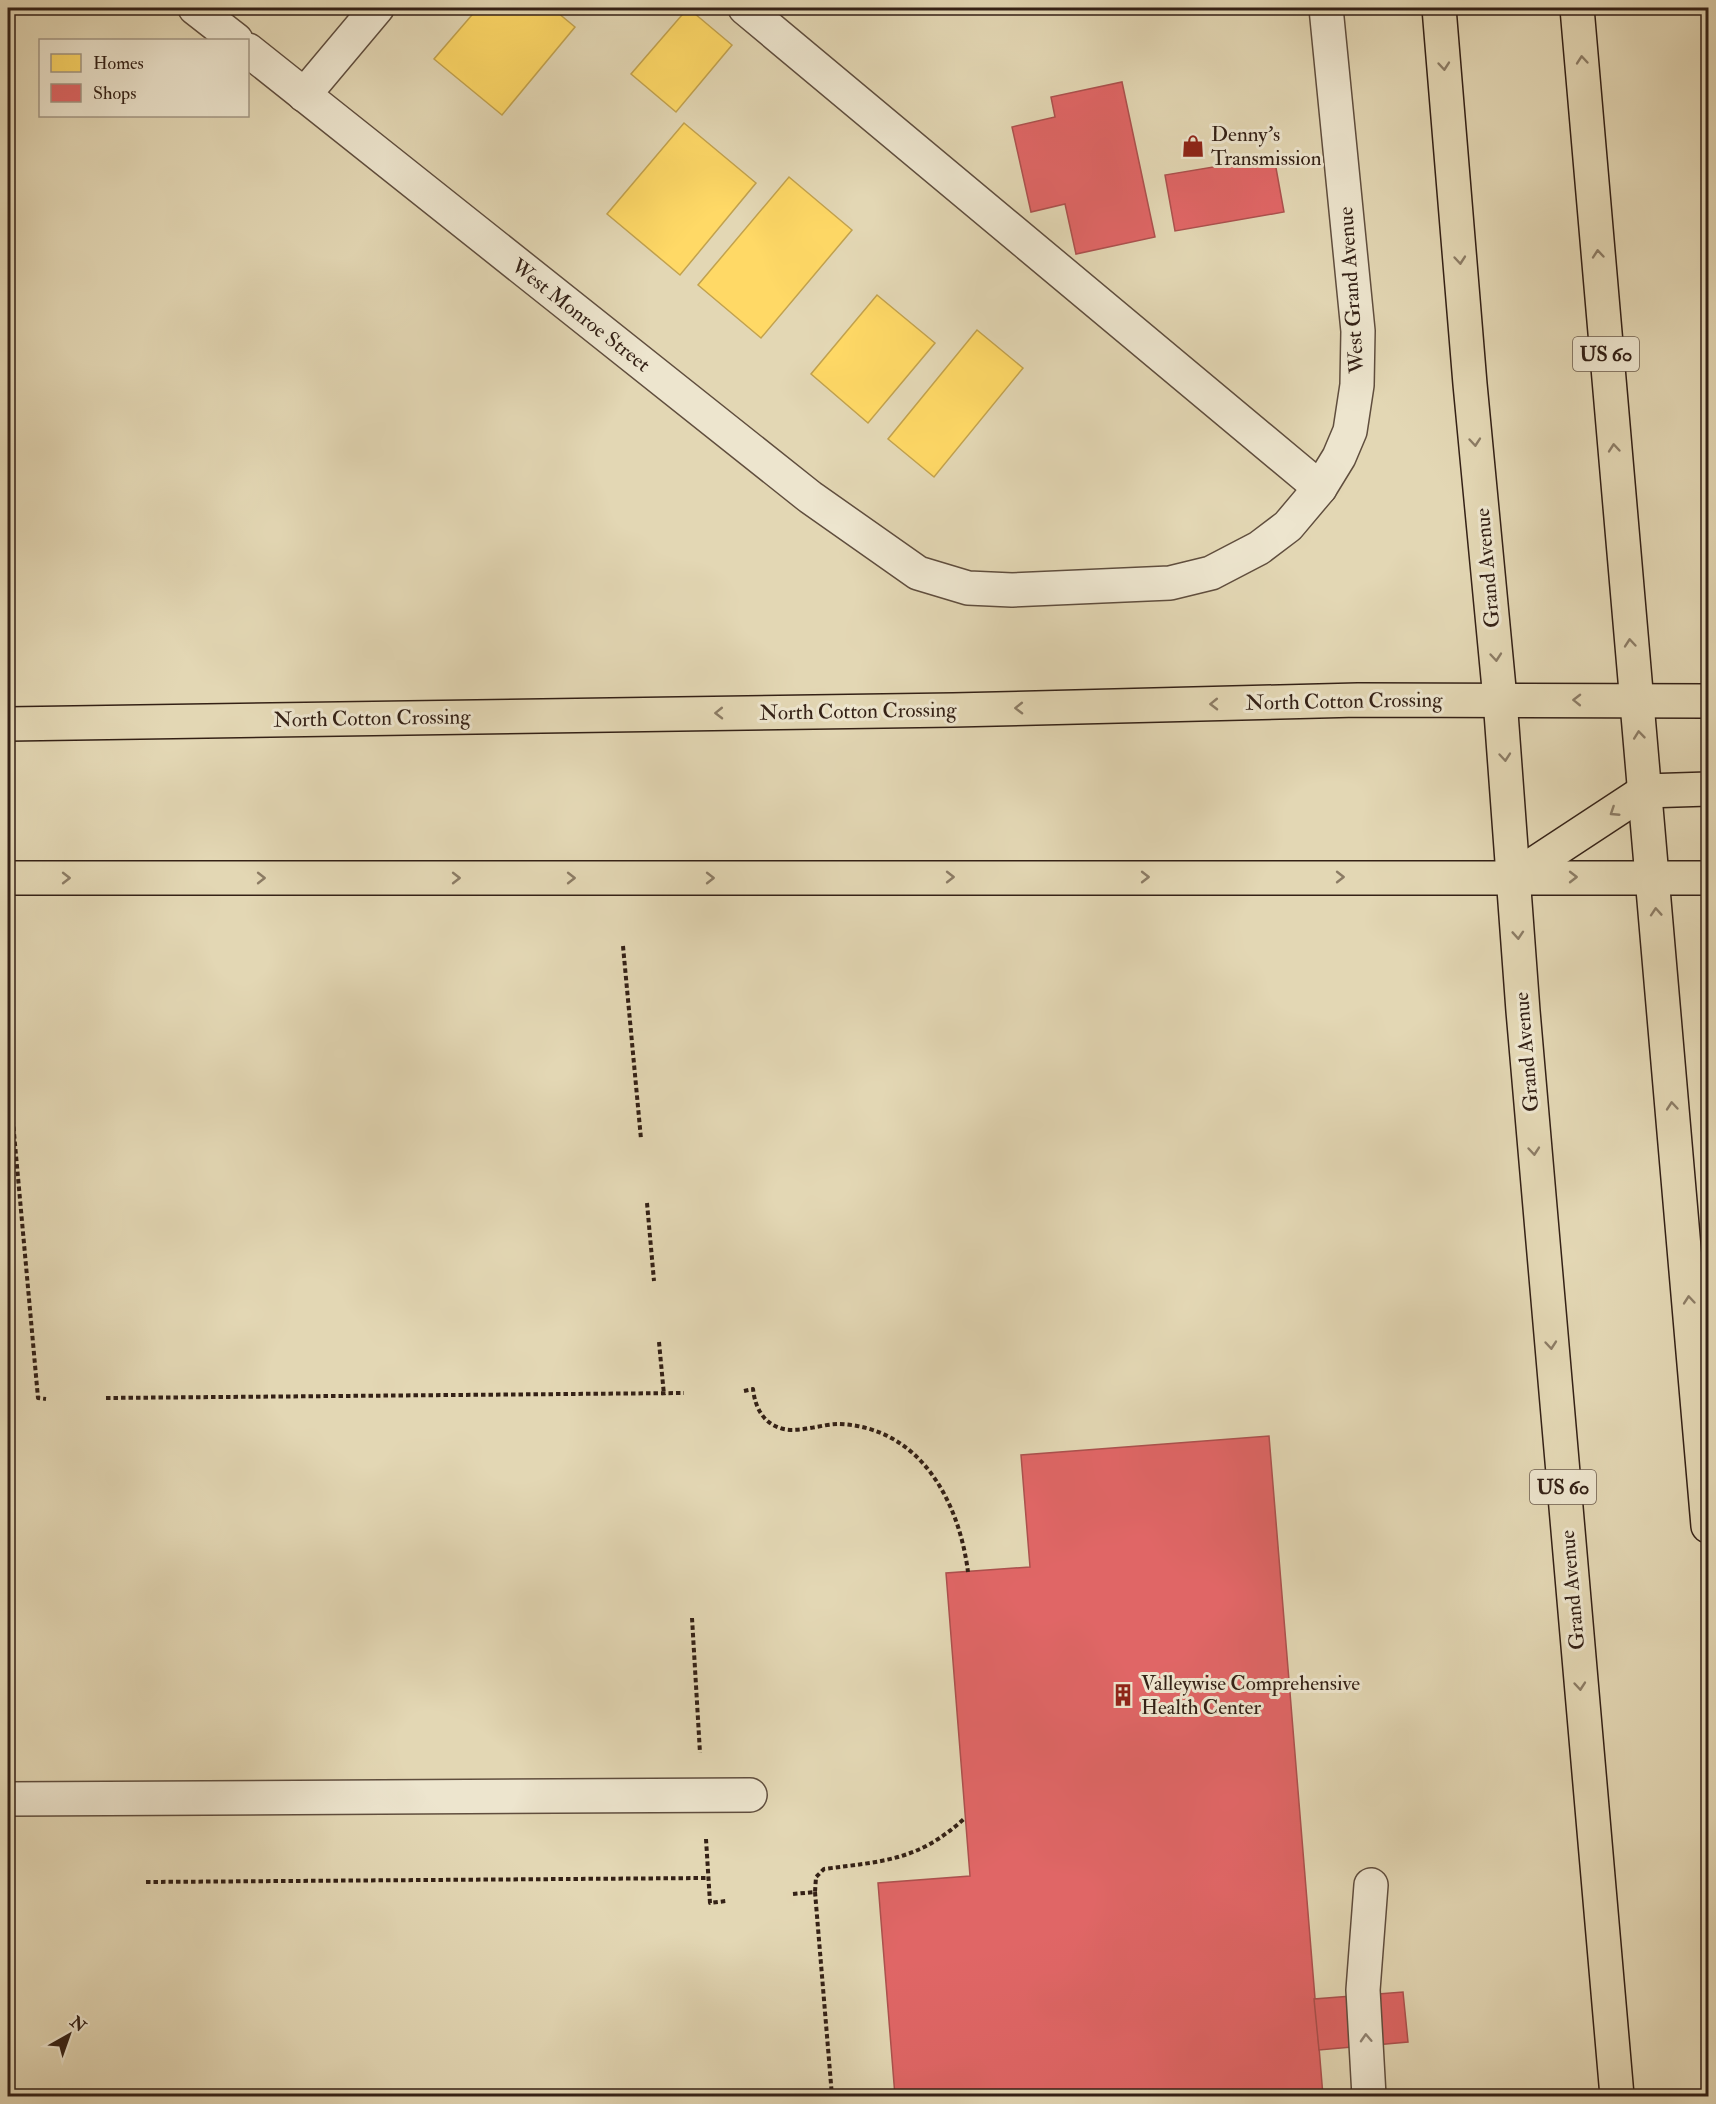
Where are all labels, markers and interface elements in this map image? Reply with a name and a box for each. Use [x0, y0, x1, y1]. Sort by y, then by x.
legend [39, 39, 249, 117]
text: Homes [93, 52, 144, 75]
one-way arrow [1575, 55, 1588, 64]
one-way arrow [1437, 61, 1450, 70]
text: Shops [93, 82, 136, 105]
place label: Denny's Transmission [1211, 121, 1322, 172]
shop icon: Denny's Transmission [1180, 133, 1206, 159]
street label: West Grand Avenue [1332, 205, 1371, 375]
one-way arrow [1591, 249, 1604, 258]
street label: West Monroe Street [505, 252, 656, 378]
one-way arrow [1453, 256, 1466, 265]
road number: US 60 [1573, 337, 1639, 371]
one-way arrow [1468, 437, 1481, 446]
one-way arrow [1608, 444, 1621, 453]
street label: Grand Avenue [1469, 507, 1506, 629]
one-way arrow [1624, 638, 1637, 647]
one-way arrow [1489, 652, 1502, 662]
street label: North Cotton Crossing [1245, 686, 1443, 717]
one-way arrow [1573, 694, 1582, 706]
street label: North Cotton Crossing [759, 696, 957, 727]
one-way arrow [1210, 697, 1219, 710]
one-way arrow [1015, 702, 1024, 715]
street label: North Cotton Crossing [273, 703, 471, 734]
one-way arrow [715, 707, 724, 719]
one-way arrow [1633, 730, 1646, 739]
one-way arrow [1498, 753, 1511, 762]
one-way arrow [1610, 804, 1620, 816]
one-way arrow [945, 871, 954, 883]
one-way arrow [1140, 871, 1149, 883]
one-way arrow [1335, 871, 1344, 883]
one-way arrow [1568, 871, 1577, 883]
one-way arrow [61, 872, 70, 884]
one-way arrow [256, 872, 265, 884]
one-way arrow [451, 872, 460, 884]
one-way arrow [567, 872, 576, 884]
one-way arrow [706, 872, 715, 884]
one-way arrow [1650, 907, 1663, 916]
one-way arrow [1511, 931, 1524, 940]
street label: Grand Avenue [1508, 991, 1545, 1113]
one-way arrow [1666, 1101, 1679, 1111]
one-way arrow [1528, 1146, 1541, 1155]
one-way arrow [1683, 1296, 1696, 1305]
one-way arrow [1544, 1340, 1557, 1350]
road number: US 60 [1530, 1470, 1596, 1504]
street label: Grand Avenue [1554, 1529, 1591, 1651]
place label: Valleywise Comprehensive Health Center [1141, 1670, 1360, 1721]
one-way arrow [1573, 1681, 1586, 1690]
building icon: Valleywise Comprehensive Health Center [1110, 1682, 1136, 1708]
north arrow [39, 2005, 99, 2065]
text: N [65, 2011, 90, 2037]
one-way arrow [1359, 2034, 1372, 2043]

